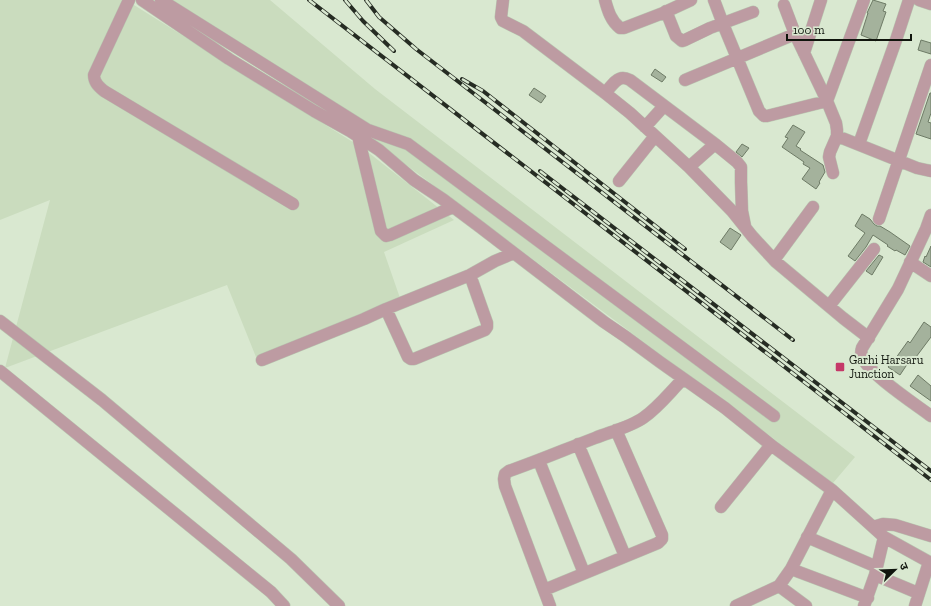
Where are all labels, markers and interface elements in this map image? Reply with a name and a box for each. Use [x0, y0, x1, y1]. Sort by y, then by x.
scale bar [787, 16, 911, 42]
text: 100 m [793, 23, 825, 37]
place label: Garhi Harsaru Junction [849, 353, 924, 381]
marker: Garhi Harsaru Junction [834, 361, 846, 373]
north arrow [875, 550, 915, 590]
text: उ [897, 561, 911, 572]

